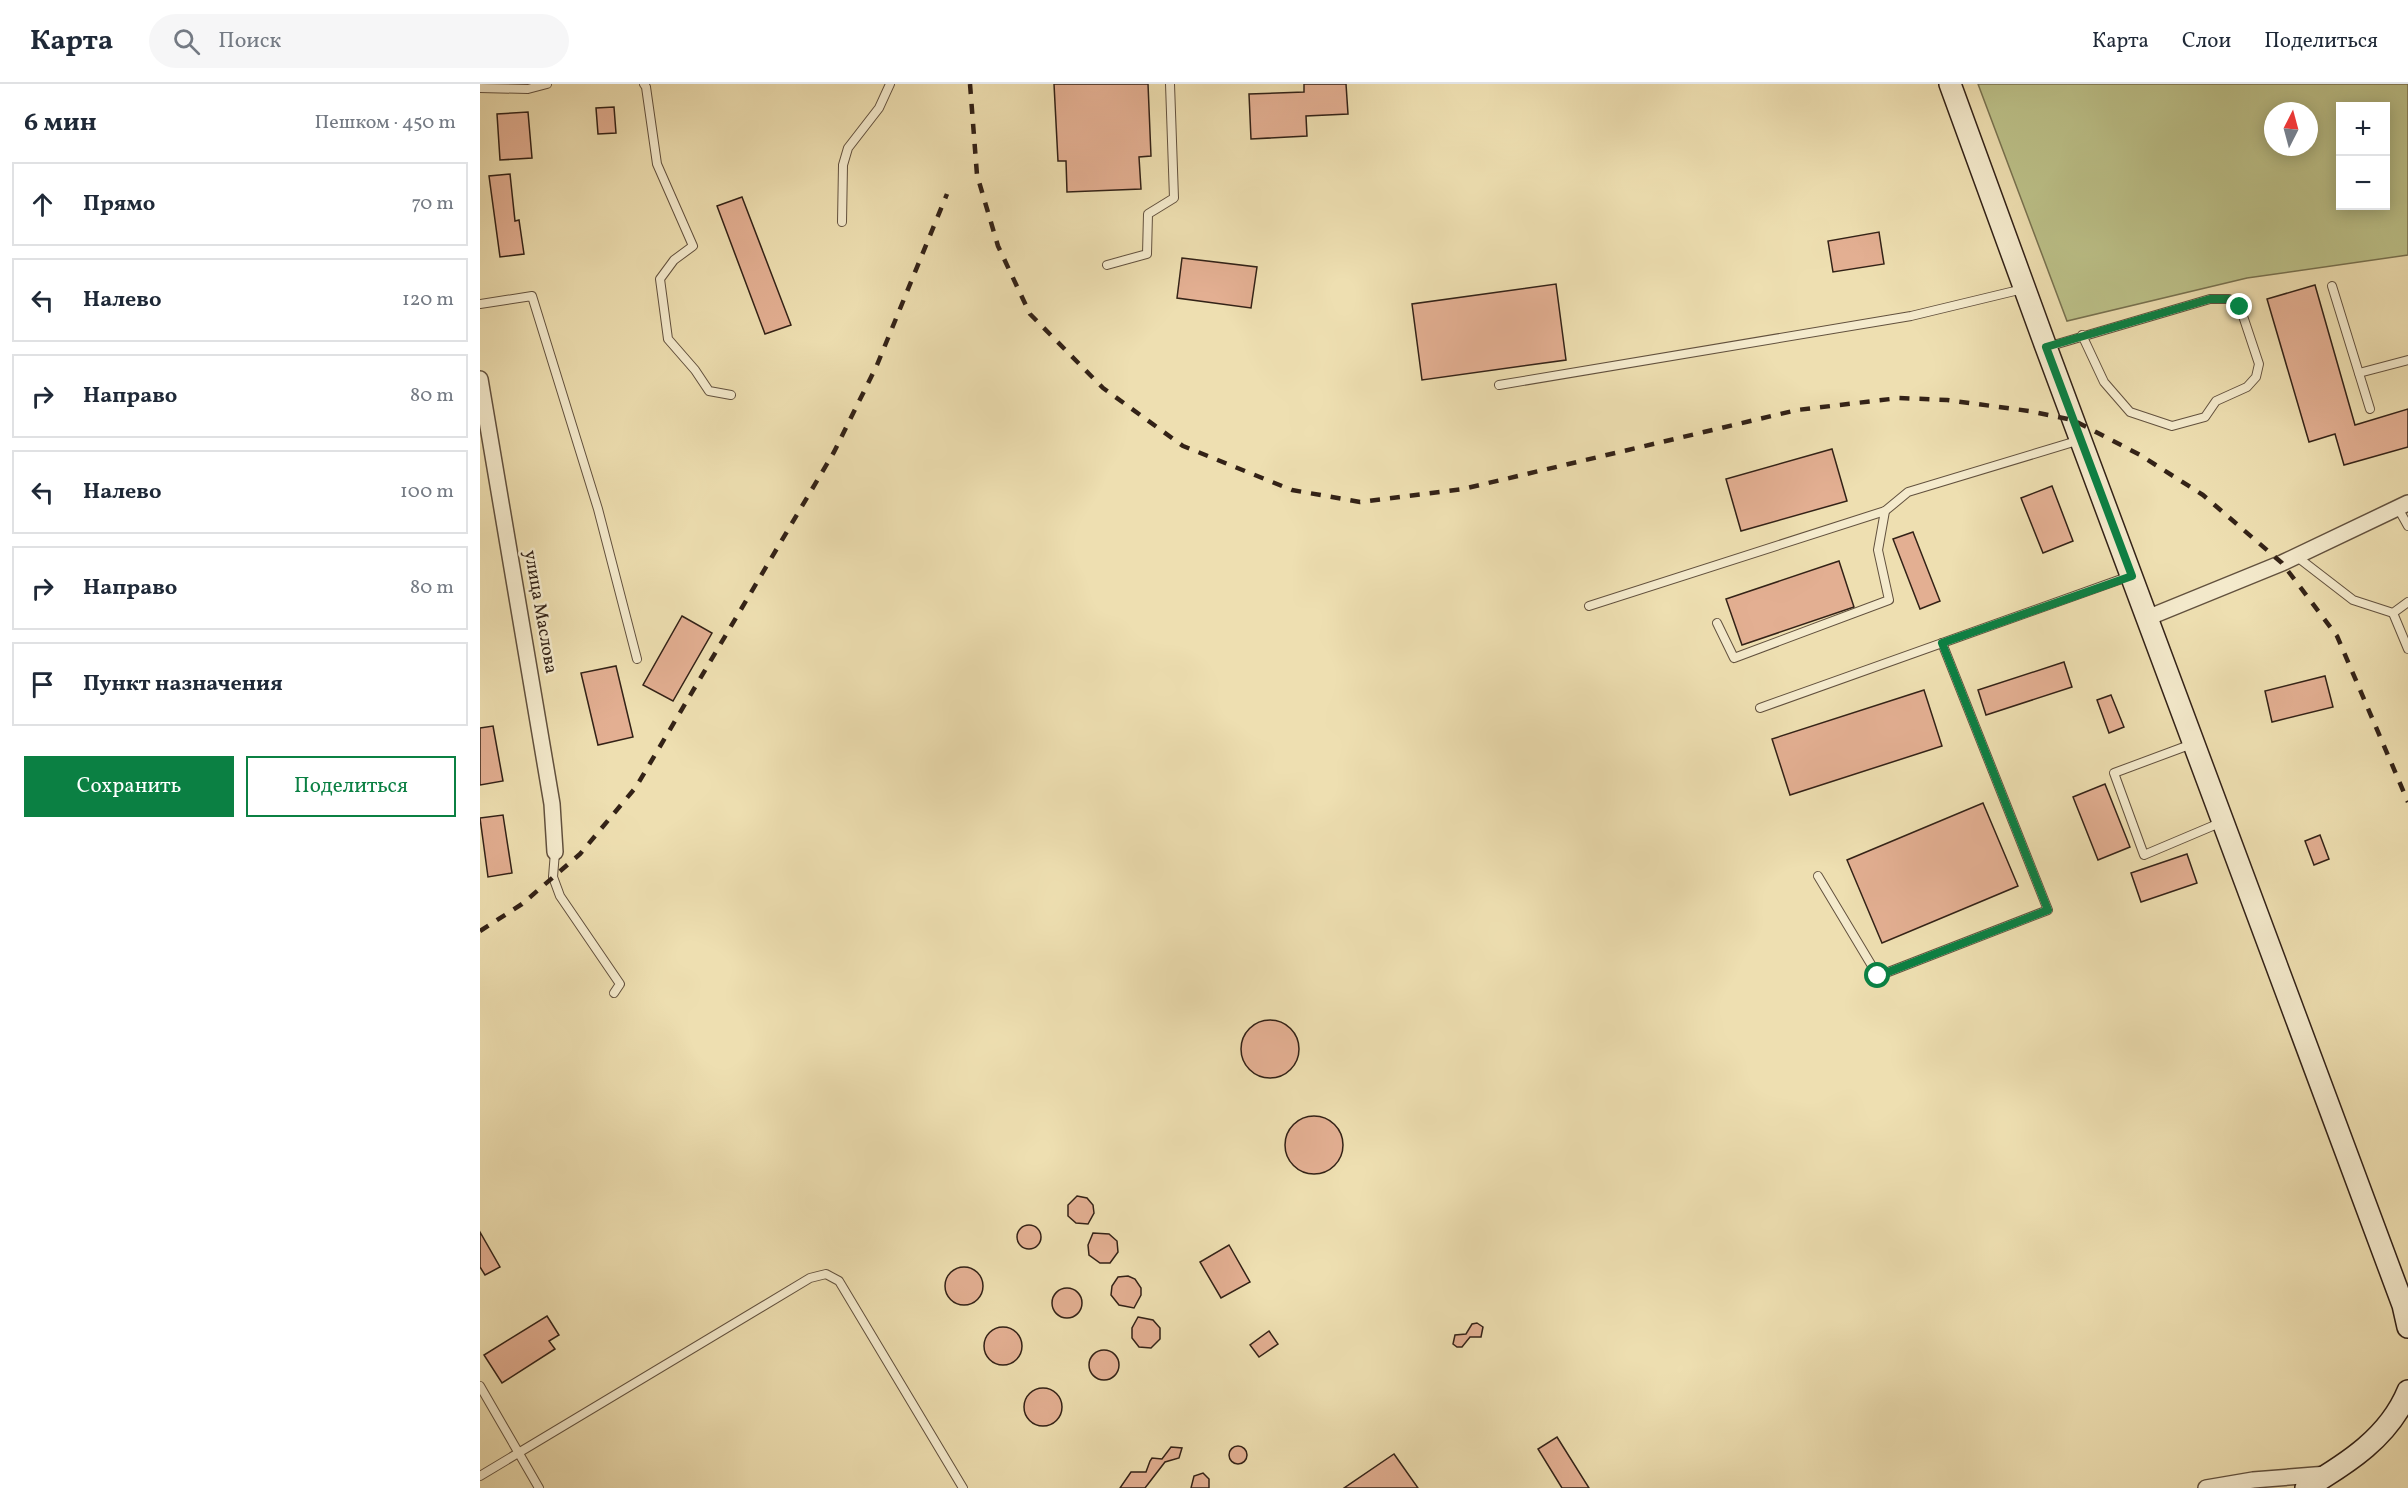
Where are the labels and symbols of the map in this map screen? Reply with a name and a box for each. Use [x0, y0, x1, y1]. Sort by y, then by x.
north arrow [2264, 102, 2318, 156]
route end [2226, 293, 2252, 319]
street label: улица Маслова [517, 548, 563, 676]
route start [1864, 962, 1890, 988]

